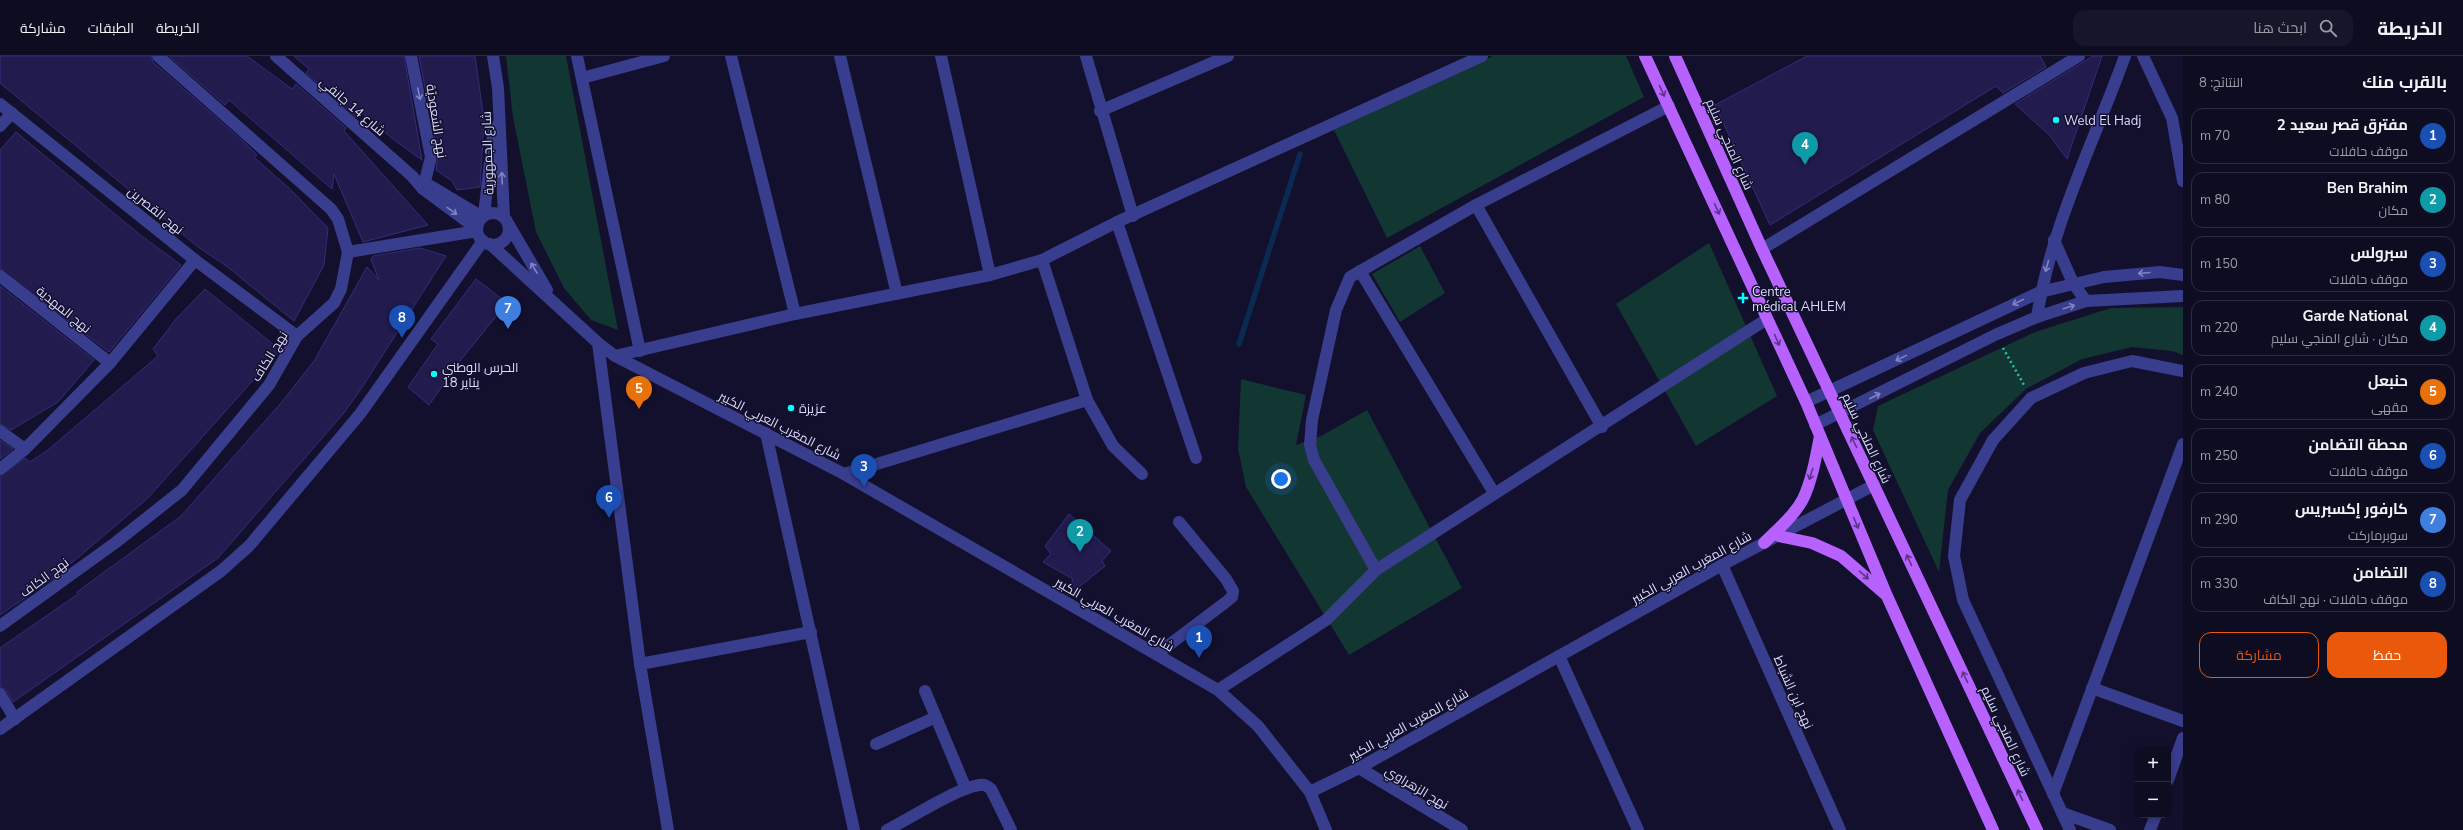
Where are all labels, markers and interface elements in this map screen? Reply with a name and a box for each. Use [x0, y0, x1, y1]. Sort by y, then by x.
search box [2073, 10, 2353, 46]
text: الخريطة [2377, 16, 2443, 42]
icon: search [2317, 17, 2339, 39]
text: ابحث هنا [2253, 18, 2307, 38]
text: مشاركة [20, 19, 66, 38]
text: الطبقات [88, 19, 134, 38]
text: الخريطة [156, 19, 200, 38]
text: بالقرب منك [2362, 71, 2447, 94]
street label: شارع 14 جانفي [315, 73, 389, 141]
text: النتائج: 8 [2199, 74, 2243, 92]
street label: نهج السّعوديّة [421, 83, 451, 160]
one-way arrow [1659, 85, 1666, 97]
one-way arrow [415, 87, 423, 100]
street label: شارع المنجي سليم [1700, 96, 1757, 193]
street label: شارع الجمهورية [478, 111, 498, 195]
place label: Weld El Hadj [2064, 112, 2141, 130]
marker: Weld El Hadj [2051, 115, 2061, 125]
text: مفترق قصر سعيد 2 [2277, 115, 2408, 135]
text: 70 m [2200, 127, 2230, 145]
text: 1 [2429, 127, 2437, 145]
pin: 4 [1792, 132, 1818, 165]
text: موقف حافلات [2329, 143, 2408, 161]
one-way arrow [498, 172, 506, 185]
text: Ben Brahim [2327, 178, 2408, 198]
street label: نهج القصرين [124, 183, 187, 239]
text: 80 m [2200, 191, 2230, 209]
text: 2 [2429, 191, 2437, 209]
text: مكان [2379, 202, 2408, 220]
one-way arrow [1714, 203, 1721, 215]
one-way arrow [446, 207, 457, 215]
text: سبرولس [2350, 243, 2408, 263]
text: 150 m [2200, 255, 2238, 273]
text: 3 [2429, 255, 2437, 273]
one-way arrow [2043, 259, 2050, 272]
one-way arrow [530, 263, 538, 274]
one-way arrow [2138, 270, 2151, 277]
text: موقف حافلات [2329, 271, 2408, 289]
street label: نهج المهدية [32, 282, 95, 338]
place label: Centre médical AHLEM [1752, 283, 1846, 316]
marker: Centre médical AHLEM [1737, 292, 1749, 304]
pin: 7 [495, 296, 521, 329]
one-way arrow [2013, 299, 2025, 306]
one-way arrow [2062, 302, 2074, 310]
pin: 8 [389, 305, 415, 338]
text: Garde National [2302, 306, 2408, 326]
text: 220 m [2200, 319, 2238, 337]
text: 4 [2429, 319, 2437, 337]
street label: نهج الكاف [247, 328, 292, 385]
text: مكان · شارع المنجي سليم [2271, 330, 2408, 348]
one-way arrow [1774, 333, 1781, 345]
one-way arrow [1895, 355, 1907, 362]
place label: الحرس الوطني 18 يناير [442, 359, 519, 392]
marker: الحرس الوطني 18 يناير [429, 369, 439, 379]
text: حنبعل [2368, 371, 2408, 391]
pin: 5 [626, 376, 652, 409]
text: 240 m [2200, 383, 2238, 401]
text: 5 [2429, 383, 2437, 401]
street label: شارع المغرب العربي الكبير [714, 387, 844, 465]
street label: شارع المنجي سليم [1836, 390, 1895, 487]
one-way arrow [1869, 392, 1881, 399]
text: مقهى [2371, 399, 2408, 417]
place label: عزيزة [799, 400, 827, 418]
marker: عزيزة [786, 403, 796, 413]
text: محطة التضامن [2308, 435, 2408, 455]
one-way arrow [1850, 437, 1857, 449]
text: 250 m [2200, 447, 2238, 465]
text: 6 [2429, 447, 2437, 465]
pin: 3 [851, 454, 877, 487]
text: موقف حافلات [2329, 463, 2408, 481]
one-way arrow [1807, 467, 1814, 480]
your location [1271, 469, 1291, 489]
pin: 6 [596, 485, 622, 518]
text: كارفور إكسبريس [2295, 499, 2408, 519]
text: 290 m [2200, 511, 2238, 529]
text: 7 [2429, 511, 2437, 529]
one-way arrow [1853, 517, 1861, 529]
pin: 2 [1067, 519, 1093, 552]
street label: شارع المغرب العربي الكبير [1627, 527, 1755, 610]
text: سوبرماركت [2348, 527, 2408, 545]
street label: نهج الكاف [16, 554, 73, 602]
one-way arrow [1905, 554, 1912, 566]
text: التضامن [2353, 563, 2408, 583]
one-way arrow [1858, 571, 1869, 580]
street label: شارع المغرب العربي الكبير [1050, 573, 1177, 657]
text: 330 m [2200, 575, 2238, 593]
text: 8 [2429, 575, 2437, 593]
text: موقف حافلات · نهج الكاف [2263, 591, 2408, 609]
pin: 1 [1186, 625, 1212, 658]
button: مشاركة [2199, 632, 2319, 678]
button: حفظ [2327, 632, 2447, 678]
street label: نهج ابن الشباط [1769, 653, 1817, 732]
one-way arrow [1961, 672, 1968, 684]
street label: شارع المنجي سليم [1975, 683, 2034, 780]
street label: شارع المغرب العربي الكبير [1344, 684, 1472, 767]
map controls [2135, 746, 2171, 818]
button: + [2135, 746, 2171, 782]
street label: نهج الزهراوي [1381, 762, 1452, 815]
button: − [2135, 782, 2171, 818]
one-way arrow [2016, 789, 2023, 801]

